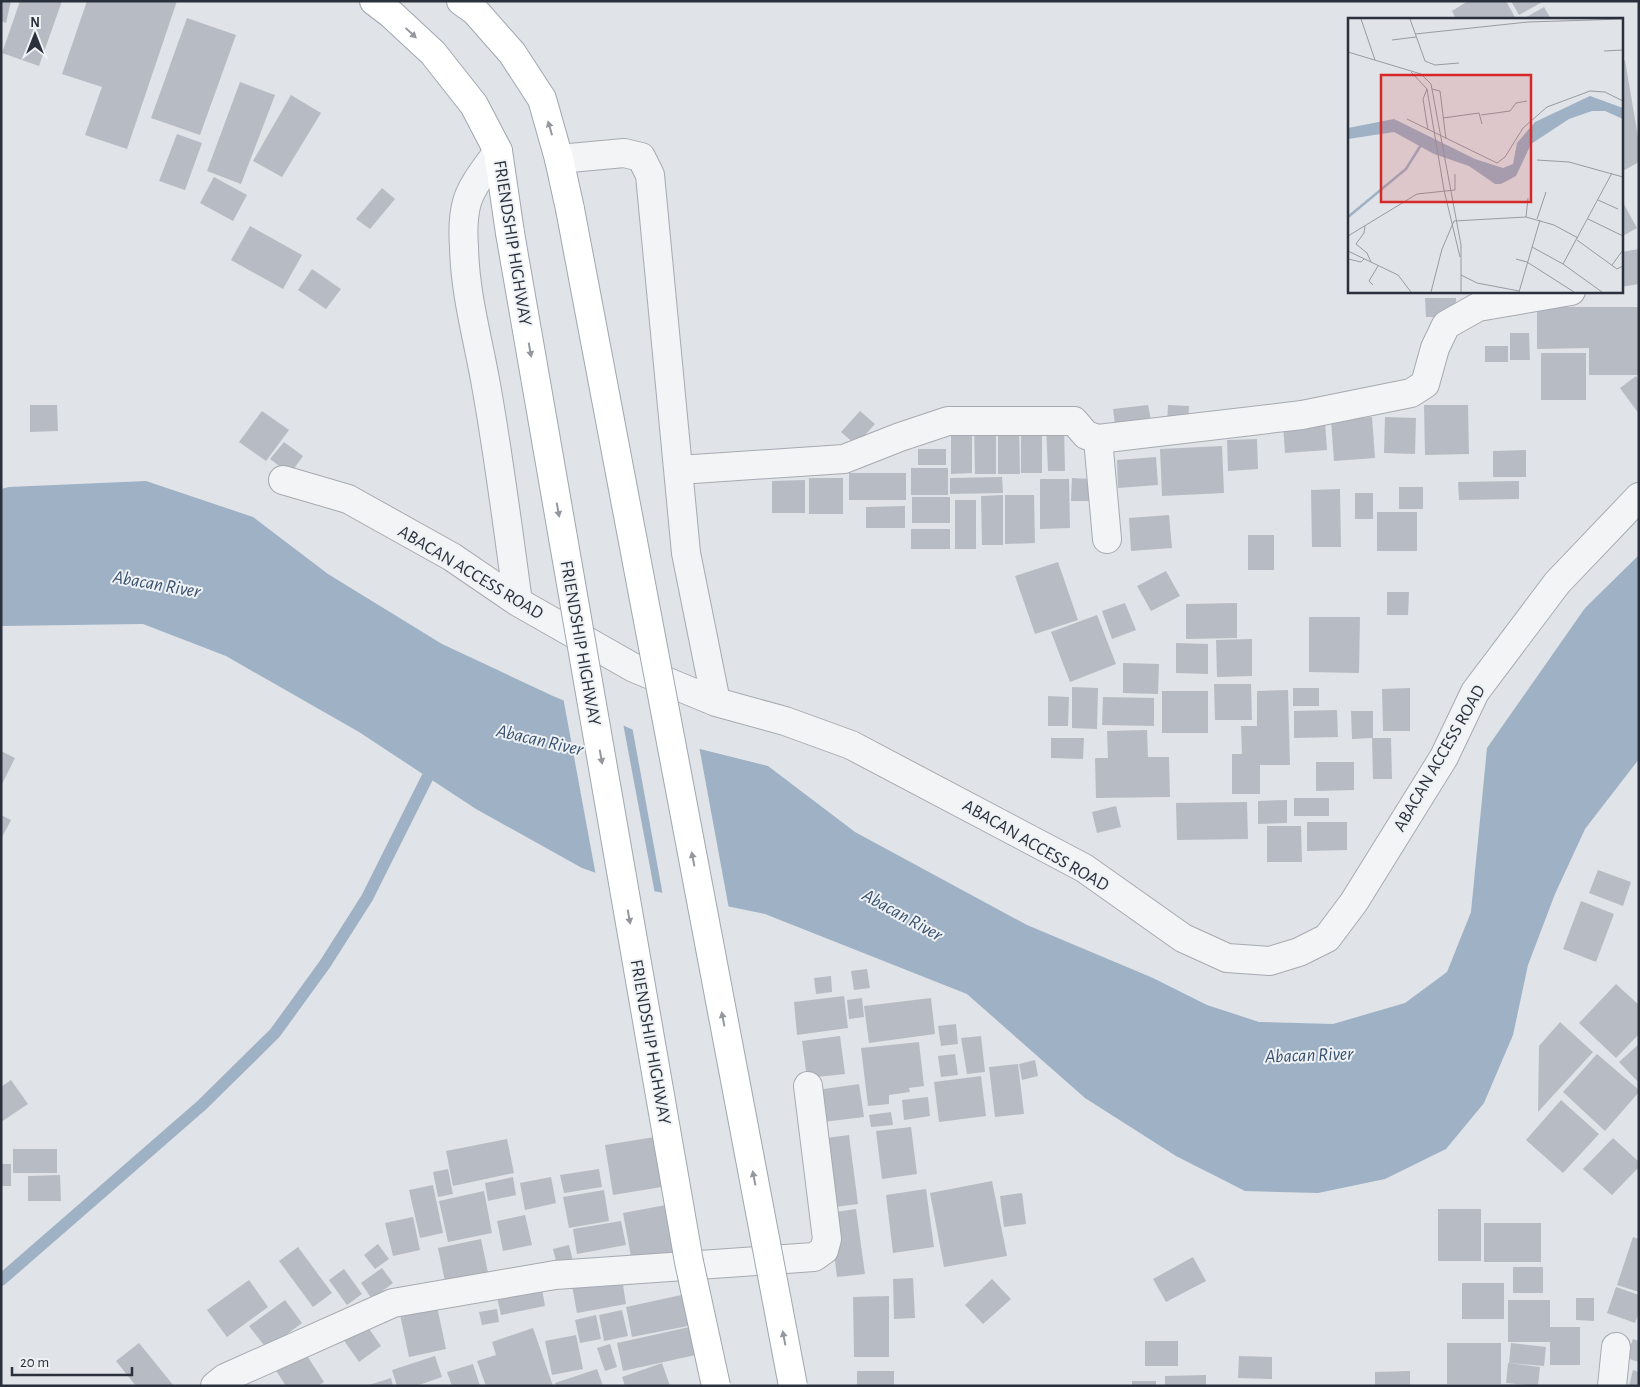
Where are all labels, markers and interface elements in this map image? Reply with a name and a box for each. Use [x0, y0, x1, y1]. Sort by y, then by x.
north arrow [10, 10, 60, 60]
text: N [30, 16, 40, 30]
inset map [1348, 18, 1622, 292]
one-way arrow [405, 27, 417, 39]
one-way arrow [546, 120, 554, 135]
street label: FRIENDSHIP HIGHWAY [490, 159, 534, 328]
one-way arrow [527, 343, 535, 359]
one-way arrow [555, 503, 563, 519]
street label: ABACAN ACCESS ROAD [395, 522, 546, 623]
street label: FRIENDSHIP HIGHWAY [557, 559, 604, 728]
water label: Abacan River [111, 567, 203, 602]
street label: ABACAN ACCESS ROAD [1391, 682, 1489, 835]
water label: Abacan River [494, 721, 586, 760]
one-way arrow [598, 749, 606, 765]
street label: ABACAN ACCESS ROAD [959, 797, 1112, 895]
one-way arrow [689, 850, 697, 866]
water label: Abacan River [858, 885, 946, 945]
one-way arrow [626, 909, 634, 925]
street label: FRIENDSHIP HIGHWAY [627, 958, 674, 1127]
one-way arrow [719, 1010, 727, 1026]
water label: Abacan River [1264, 1044, 1354, 1067]
one-way arrow [749, 1170, 757, 1186]
one-way arrow [780, 1330, 788, 1345]
scale bar [12, 1344, 132, 1376]
text: 20 m [20, 1355, 49, 1370]

